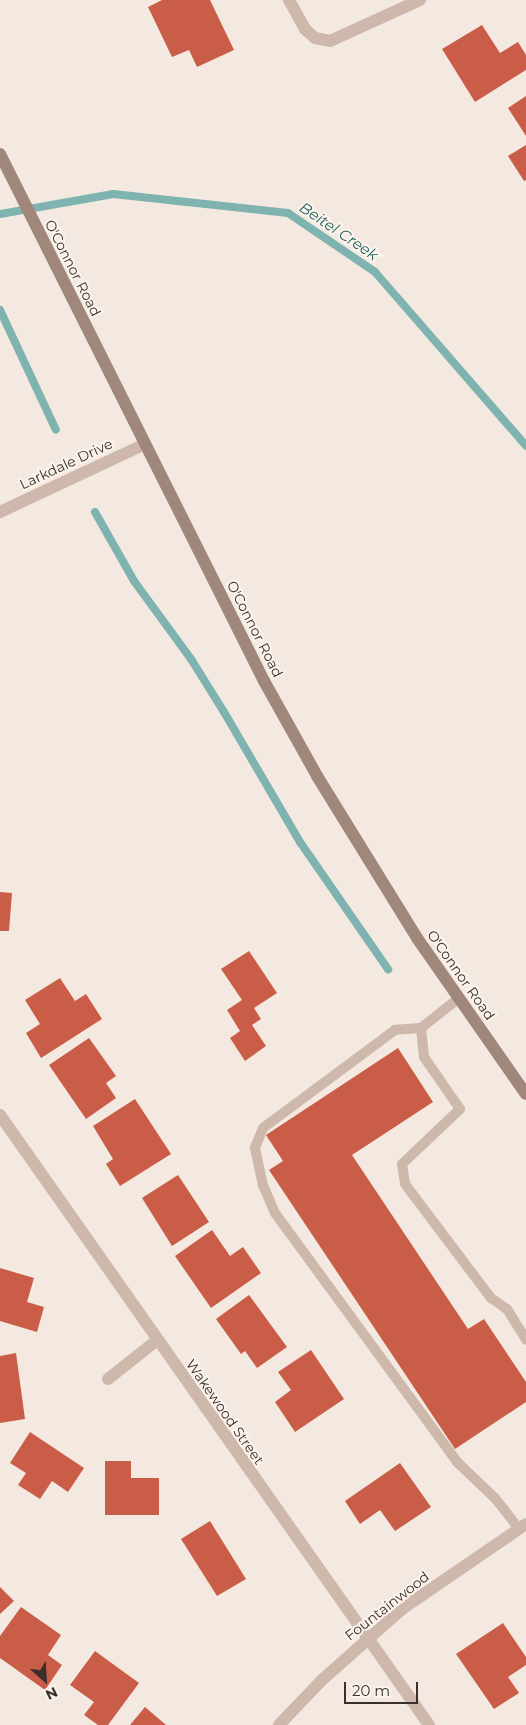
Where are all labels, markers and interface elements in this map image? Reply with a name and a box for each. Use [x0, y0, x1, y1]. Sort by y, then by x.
water label: Beitel Creek [296, 198, 382, 264]
street label: O'Connor Road [41, 217, 105, 319]
street label: Larkdale Drive [17, 435, 115, 493]
street label: O'Connor Road [223, 578, 287, 680]
street label: O'Connor Road [424, 927, 498, 1023]
street label: Wakewood Street [182, 1356, 268, 1468]
street label: Fountainwood [342, 1568, 432, 1644]
north arrow [20, 1655, 70, 1705]
scale bar [346, 1672, 420, 1704]
text: 20 m [352, 1681, 390, 1700]
text: N [43, 1683, 61, 1704]

